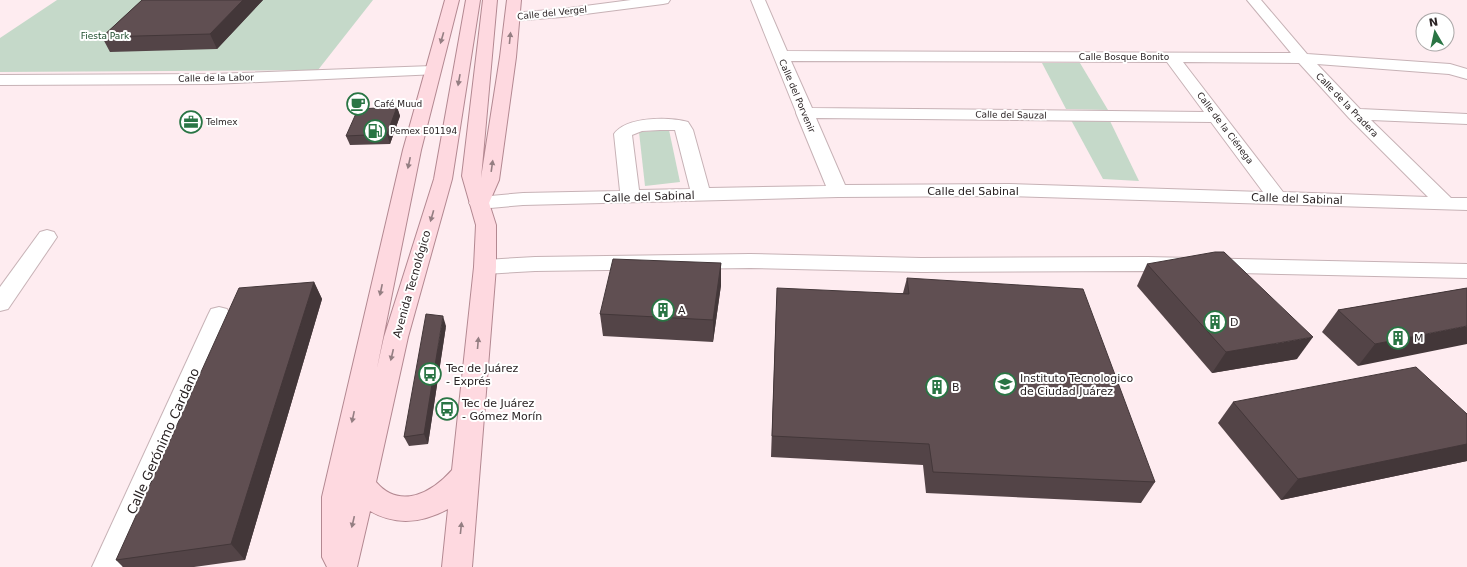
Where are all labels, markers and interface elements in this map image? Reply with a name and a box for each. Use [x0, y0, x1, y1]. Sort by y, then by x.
street label: Calle del Vergel [517, 4, 587, 22]
north arrow [1415, 12, 1455, 52]
text: N [1428, 15, 1439, 30]
park label: Fiesta Park [81, 31, 130, 41]
one-way arrow [438, 31, 444, 44]
one-way arrow [507, 32, 514, 44]
street label: Calle Bosque Bonito [1079, 52, 1170, 62]
street label: Calle del Porvenir [777, 58, 817, 135]
street label: Calle de la Pradera [1314, 71, 1380, 139]
street label: Calle de la Labor [178, 72, 254, 84]
one-way arrow [456, 74, 462, 86]
street label: Calle de la Ciénega [1195, 90, 1255, 166]
cafe icon: Café Muud [345, 91, 371, 117]
place label: Café Muud [374, 99, 422, 109]
office icon: Telmex [178, 109, 204, 135]
street label: Calle del Sauzal [975, 109, 1047, 121]
place label: Telmex [205, 117, 238, 127]
fuel station icon: Pemex E01194 [362, 118, 388, 144]
place label: Pemex E01194 [390, 126, 458, 136]
one-way arrow [405, 157, 411, 169]
one-way arrow [489, 160, 495, 173]
street label: Calle del Sabinal [927, 185, 1019, 198]
street label: Calle del Sabinal [603, 189, 695, 205]
street label: Calle del Sabinal [1251, 191, 1343, 207]
one-way arrow [429, 211, 435, 223]
street label: Avenida Tecnológico [390, 228, 434, 339]
one-way arrow [377, 284, 383, 296]
building icon: A [650, 297, 676, 323]
place label: A [678, 304, 686, 317]
building icon: D [1202, 309, 1228, 335]
place label: D [1230, 316, 1238, 329]
building icon: M [1385, 325, 1411, 351]
place label: M [1414, 332, 1424, 345]
one-way arrow [475, 337, 482, 349]
one-way arrow [389, 349, 395, 361]
bus stop icon: Tec de Juárez - Exprés [417, 361, 443, 387]
place label: Tec de Juárez - Exprés [445, 362, 518, 388]
street label: Calle Gerónimo Cardano [124, 365, 202, 517]
school or university icon: Instituto Tecnologico de Ciudad Juárez [992, 371, 1018, 397]
place label: Instituto Tecnologico de Ciudad Juárez [1020, 372, 1133, 398]
building icon: B [924, 374, 950, 400]
place label: B [952, 381, 960, 394]
bus stop icon: Tec de Juárez - Gómez Morín [434, 396, 460, 422]
place label: Tec de Juárez - Gómez Morín [461, 397, 542, 423]
one-way arrow [350, 411, 356, 423]
one-way arrow [350, 516, 356, 529]
one-way arrow [458, 522, 464, 534]

